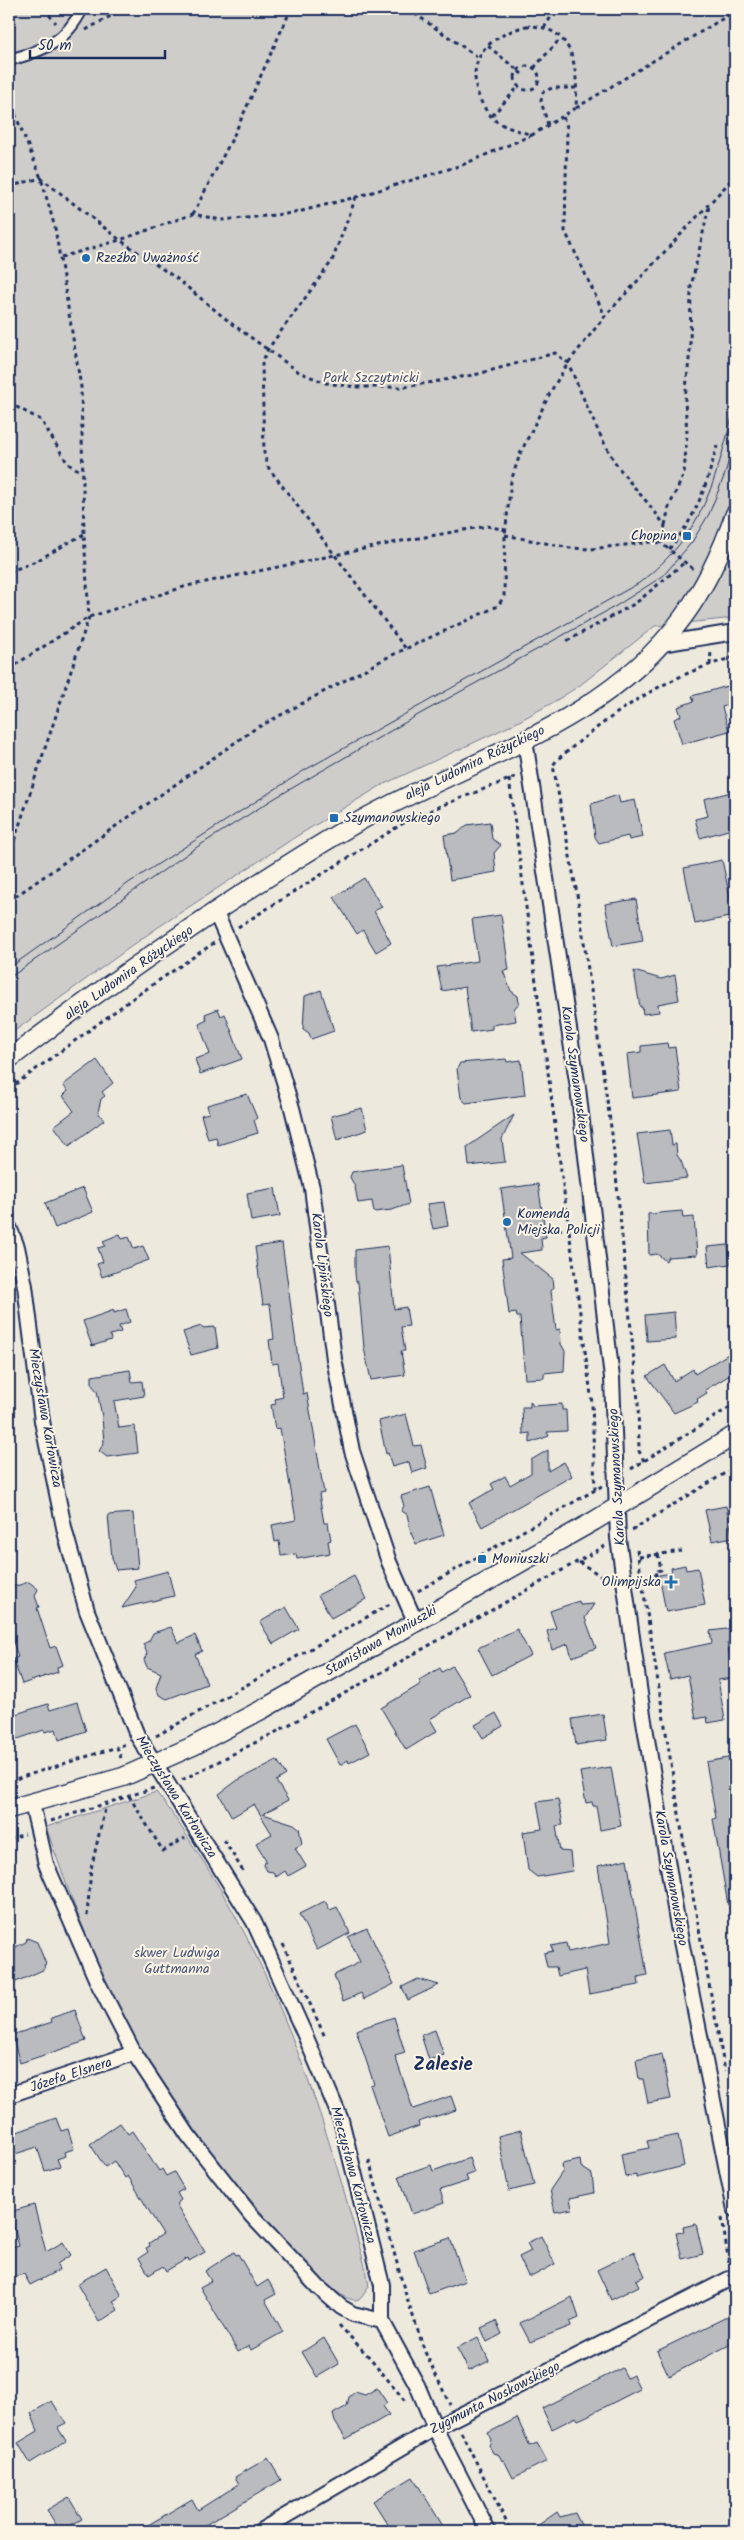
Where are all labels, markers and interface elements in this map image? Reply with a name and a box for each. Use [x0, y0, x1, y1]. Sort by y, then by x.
scale bar [30, 28, 165, 60]
text: 50 m [38, 34, 72, 58]
place label: Rzeźba Uważność [96, 247, 199, 269]
marker: Rzeźba Uważność [80, 252, 92, 264]
park label: Park Szczytnicki [323, 367, 420, 389]
place label: Chopina [631, 525, 677, 547]
marker: Chopina [681, 530, 693, 542]
street label: aleja Ludomira Różyckiego [401, 719, 549, 807]
place label: Szymanowskiego [344, 807, 440, 829]
marker: Szymanowskiego [328, 812, 340, 824]
street label: aleja Ludomira Różyckiego [60, 920, 198, 1026]
street label: Karola Szymanowskiego [555, 1004, 595, 1144]
place label: Komenda Miejska Policji [517, 1203, 600, 1241]
street label: Karola Lipińskiego [305, 1212, 339, 1318]
marker: Komenda Miejska Policji [501, 1216, 513, 1228]
street label: Mieczysława Karłowicza [22, 1346, 68, 1490]
street label: Karola Szymanowskiego [602, 1408, 632, 1546]
place label: Moniuszki [492, 1548, 550, 1570]
marker: Moniuszki [476, 1553, 488, 1565]
place label: Olimpijska [602, 1571, 661, 1593]
marker: Olimpijska [665, 1576, 677, 1588]
street label: Stanisława Moniuszki [321, 1600, 442, 1682]
street label: Mieczysława Karłowicza [129, 1731, 223, 1863]
street label: Karola Szymanowskiego [648, 1808, 694, 1948]
park label: skwer Ludwiga Guttmanna [134, 1942, 220, 1980]
district label: Zalesie [413, 2050, 473, 2080]
street label: Józefa Elsnera [27, 2051, 115, 2099]
street label: Mieczysława Karłowicza [324, 2104, 382, 2246]
street label: Zygmunta Noskowskiego [426, 2355, 564, 2441]

